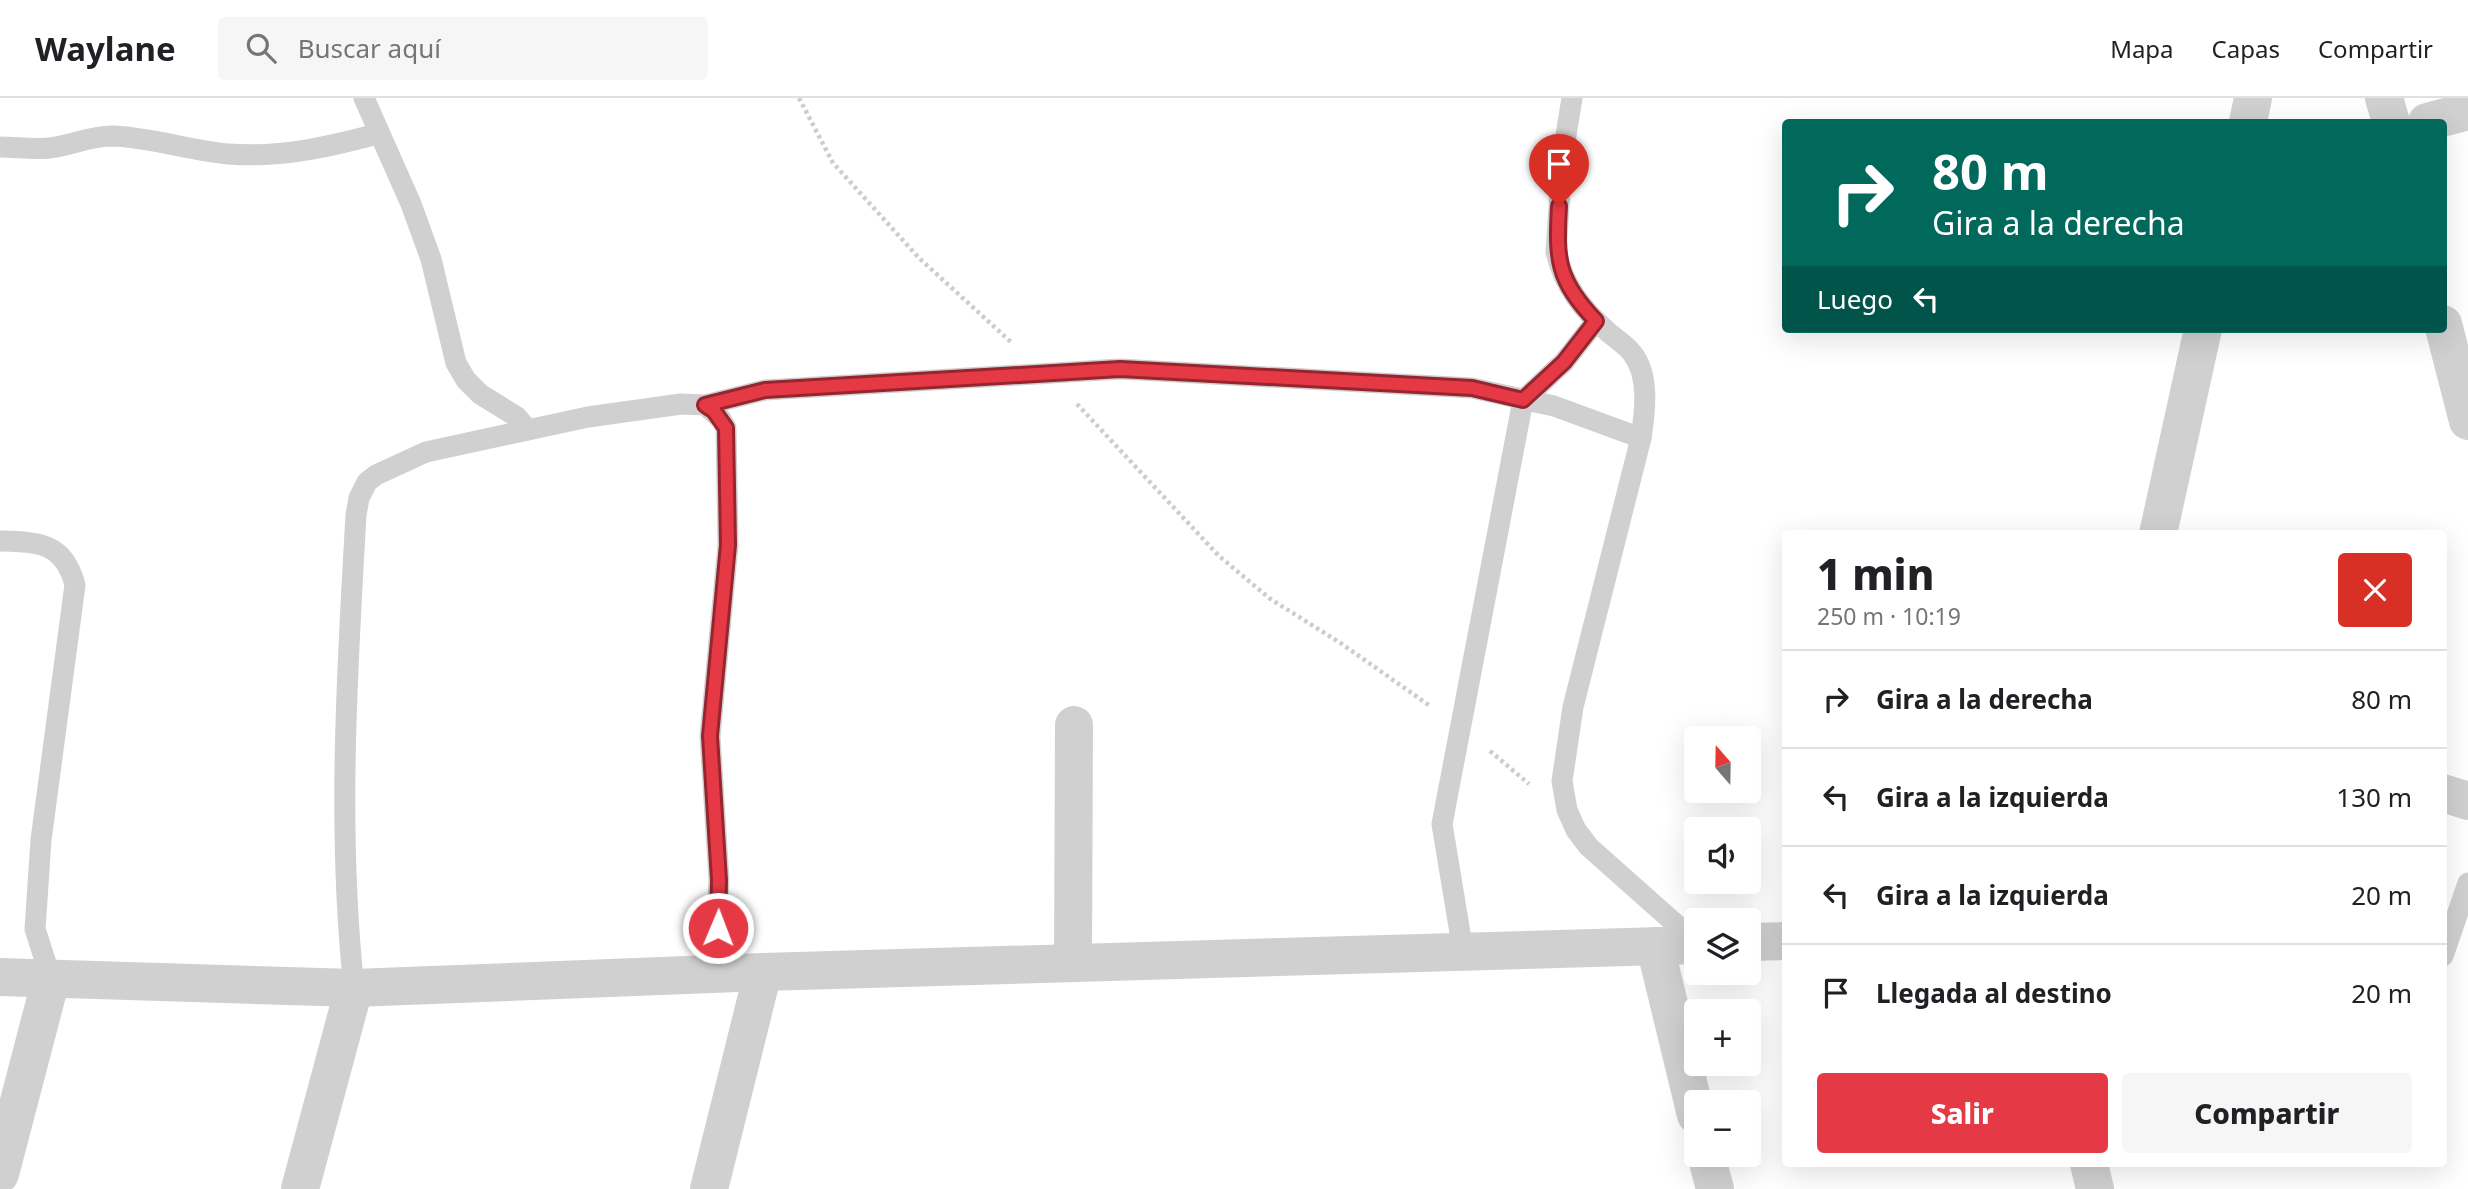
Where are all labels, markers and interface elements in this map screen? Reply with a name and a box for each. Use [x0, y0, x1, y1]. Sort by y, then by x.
search box [218, 17, 708, 80]
text: Waylane [35, 26, 176, 71]
icon: search [242, 29, 280, 67]
text: Buscar aquí [298, 30, 441, 66]
text: Mapa [2110, 32, 2174, 65]
text: Capas [2212, 32, 2280, 65]
text: Compartir [2318, 32, 2433, 65]
pin [1529, 134, 1589, 206]
text: 80 m [1932, 138, 2049, 204]
icon: arrive [1540, 145, 1578, 183]
icon: right [1817, 147, 1908, 238]
text: Gira a la derecha [1932, 201, 2185, 244]
icon: left [1907, 280, 1945, 318]
text: Luego [1817, 281, 1893, 317]
text: 1 min [1817, 545, 1934, 602]
button: close [2338, 553, 2412, 627]
text: 250 m · 10:19 [1817, 600, 1961, 632]
icon: right [1817, 680, 1855, 718]
text: Gira a la derecha [1876, 681, 2093, 717]
text: 80 m [2351, 681, 2412, 717]
north arrow [1684, 726, 1760, 803]
map controls [1684, 726, 1761, 1167]
icon: left [1817, 778, 1855, 816]
text: Gira a la izquierda [1876, 779, 2109, 815]
text: 130 m [2336, 779, 2412, 815]
button: sound [1684, 817, 1761, 894]
icon: left [1817, 876, 1855, 914]
text: Gira a la izquierda [1876, 877, 2109, 913]
text: 20 m [2351, 877, 2412, 913]
position arrow [681, 891, 755, 965]
button: layers [1684, 908, 1761, 985]
icon: arrive [1817, 974, 1855, 1012]
text: Llegada al destino [1876, 975, 2112, 1011]
text: 20 m [2351, 975, 2412, 1011]
button: + [1684, 999, 1761, 1076]
button: Salir [1817, 1073, 2108, 1153]
button: Compartir [2122, 1073, 2412, 1153]
button: − [1684, 1090, 1761, 1167]

